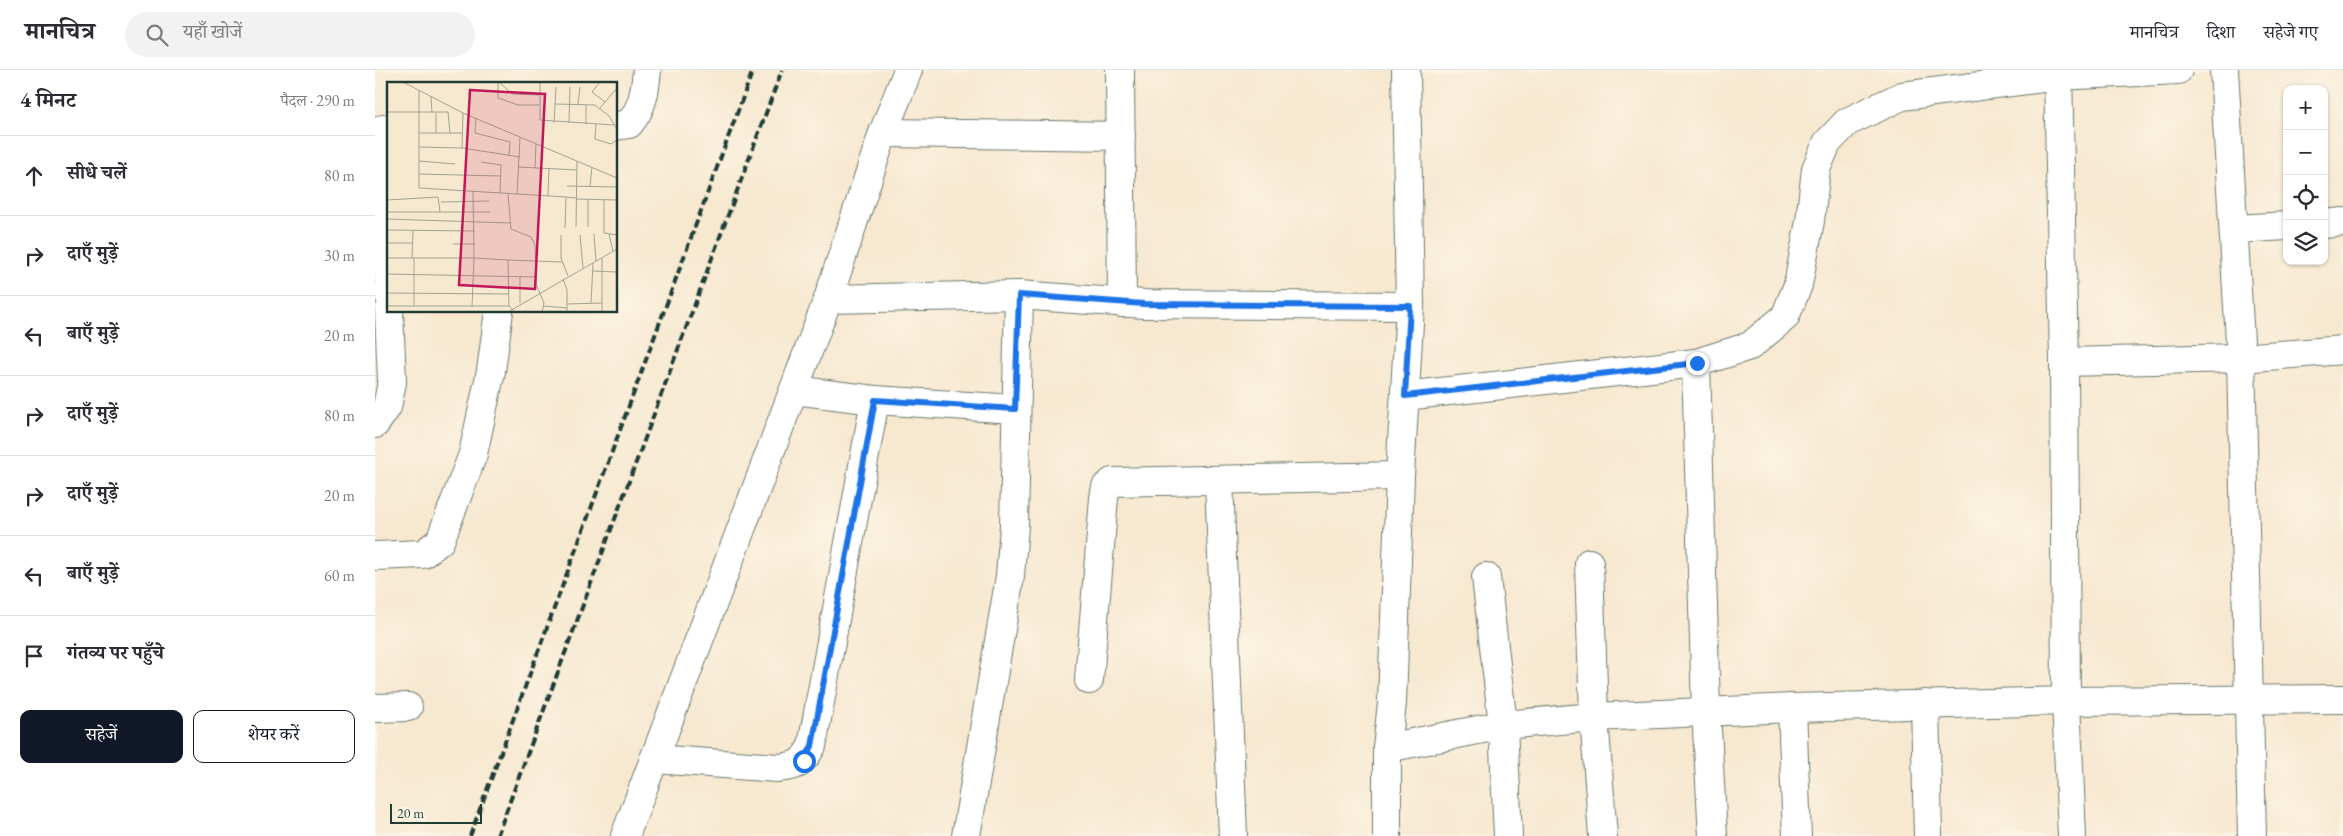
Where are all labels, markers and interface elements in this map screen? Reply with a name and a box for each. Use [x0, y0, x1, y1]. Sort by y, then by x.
search box [125, 12, 475, 57]
text: मानचित्र [25, 15, 95, 46]
text: यहाँ खोजें [183, 19, 242, 44]
text: मानचित्र [2130, 20, 2179, 43]
text: दिशा [2207, 20, 2235, 43]
text: सहेजे गए [2263, 20, 2318, 43]
icon: search [143, 21, 171, 49]
inset map [387, 82, 617, 312]
map controls [2283, 85, 2328, 265]
button: + [2283, 85, 2328, 130]
text: 4 मिनट [20, 86, 76, 113]
text: पैदल · 290 m [281, 90, 355, 111]
button: − [2283, 130, 2328, 175]
text: सीधे चलें [67, 160, 127, 185]
icon: ahead [20, 162, 48, 190]
text: 80 m [324, 165, 355, 186]
button: locate [2283, 175, 2328, 220]
button: layers [2283, 220, 2328, 265]
text: दाएँ मुड़ें [67, 240, 118, 265]
icon: right [20, 242, 48, 270]
text: 30 m [324, 245, 355, 266]
text: बाएँ मुड़ें [67, 320, 119, 345]
icon: left [20, 322, 48, 350]
text: 20 m [324, 325, 355, 346]
route end [1686, 352, 1709, 375]
text: दाएँ मुड़ें [67, 400, 118, 425]
icon: right [20, 402, 48, 430]
text: 80 m [324, 405, 355, 426]
text: दाएँ मुड़ें [67, 480, 118, 505]
icon: right [20, 482, 48, 510]
text: 20 m [324, 485, 355, 506]
text: बाएँ मुड़ें [67, 560, 119, 585]
icon: left [20, 562, 48, 590]
text: 60 m [324, 565, 355, 586]
text: गंतव्य पर पहुँचे [67, 640, 164, 665]
icon: arrive [20, 642, 48, 670]
button: सहेजें [20, 710, 183, 763]
button: शेयर करें [193, 710, 355, 763]
route start [793, 750, 816, 773]
scale bar [390, 801, 483, 824]
text: 20 m [397, 804, 424, 822]

